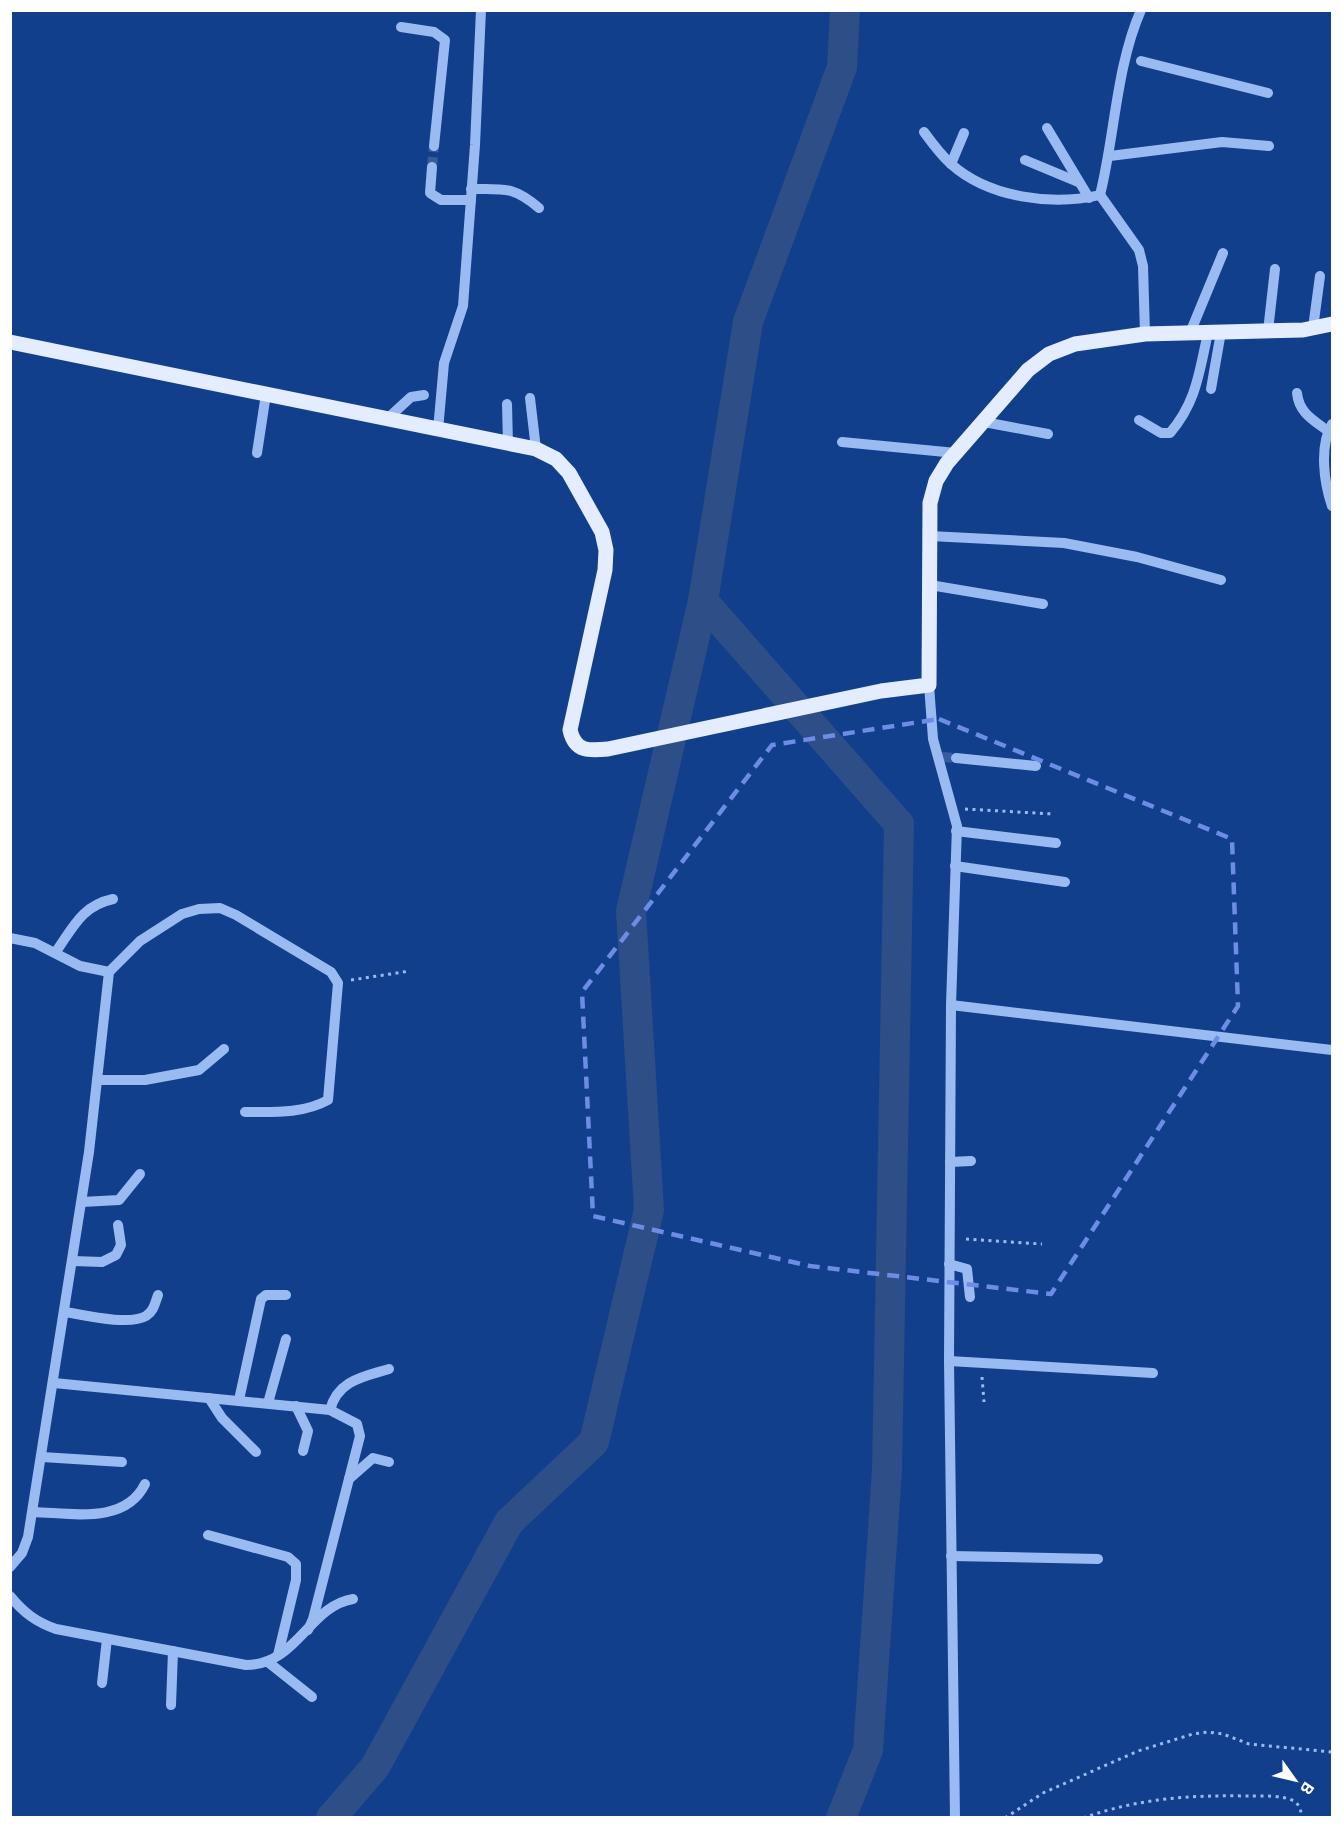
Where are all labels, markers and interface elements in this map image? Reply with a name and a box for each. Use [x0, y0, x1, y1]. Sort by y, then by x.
north arrow [1265, 1750, 1325, 1810]
text: B [1296, 1778, 1318, 1798]

